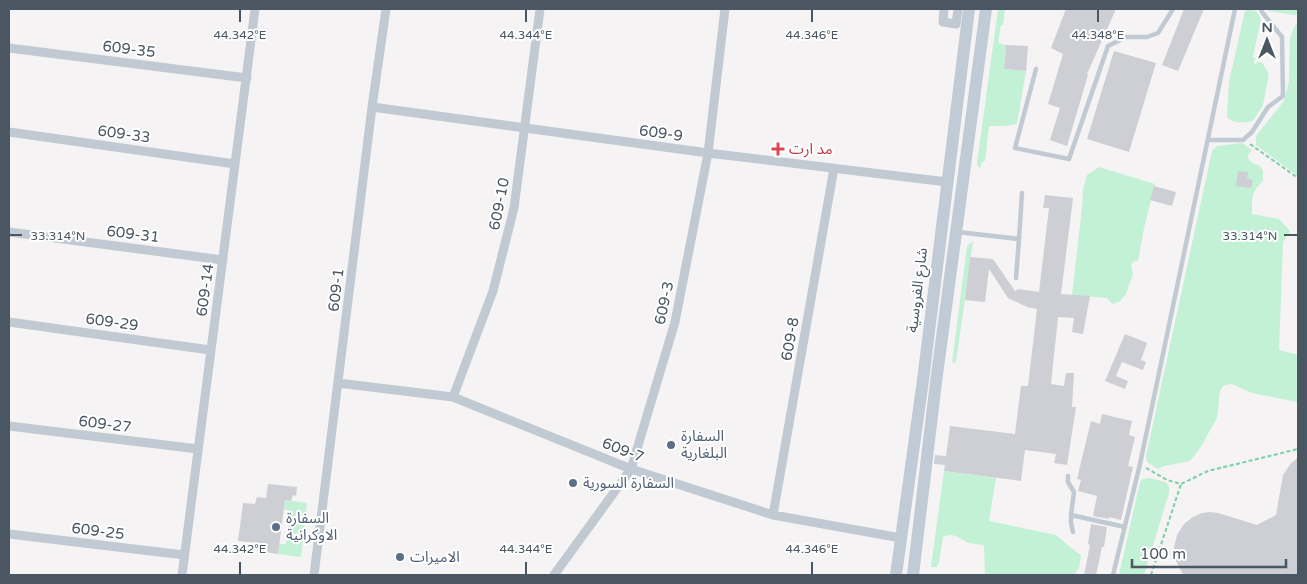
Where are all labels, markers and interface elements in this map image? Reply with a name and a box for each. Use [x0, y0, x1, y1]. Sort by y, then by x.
north arrow [1242, 15, 1292, 65]
text: N [1261, 19, 1273, 36]
text: 44.342°E [214, 28, 267, 42]
text: 44.344°E [500, 28, 553, 42]
text: 44.346°E [786, 28, 839, 42]
text: 44.348°E [1072, 28, 1125, 42]
street label: 609-35 [101, 37, 157, 61]
street label: 609-33 [96, 121, 152, 147]
street label: 609-9 [638, 121, 684, 145]
place label: مد ارت [789, 140, 833, 158]
marker: مد ارت [771, 142, 785, 156]
street label: 609-10 [485, 176, 513, 232]
street label: 609-31 [105, 222, 161, 246]
text: 33.314°N [31, 229, 85, 243]
text: 33.314°N [1223, 229, 1277, 243]
street label: شارع الفروسية [903, 246, 934, 334]
street label: 609-14 [192, 262, 218, 318]
street label: 609-1 [324, 267, 348, 313]
street label: 609-3 [651, 280, 677, 326]
street label: 609-29 [84, 309, 140, 335]
street label: 609-8 [777, 316, 803, 362]
street label: 609-27 [77, 412, 133, 436]
place label: السفارة البلغارية [681, 427, 727, 462]
street label: 609-7 [599, 434, 647, 466]
marker: السفارة البلغارية [665, 439, 677, 451]
place label: السفارة السورية [583, 474, 674, 492]
marker: السفارة السورية [567, 477, 579, 489]
place label: السفارة الاوكرانية [286, 509, 337, 544]
street label: 609-25 [70, 519, 126, 543]
marker: السفارة الاوكرانية [270, 521, 282, 533]
scale bar [1132, 536, 1286, 568]
text: 44.342°E [214, 542, 267, 556]
text: 44.344°E [500, 542, 553, 556]
text: 44.346°E [786, 542, 839, 556]
text: 100 m [1140, 545, 1186, 563]
place label: الاميرات [410, 548, 460, 566]
marker: الاميرات [394, 551, 406, 563]

